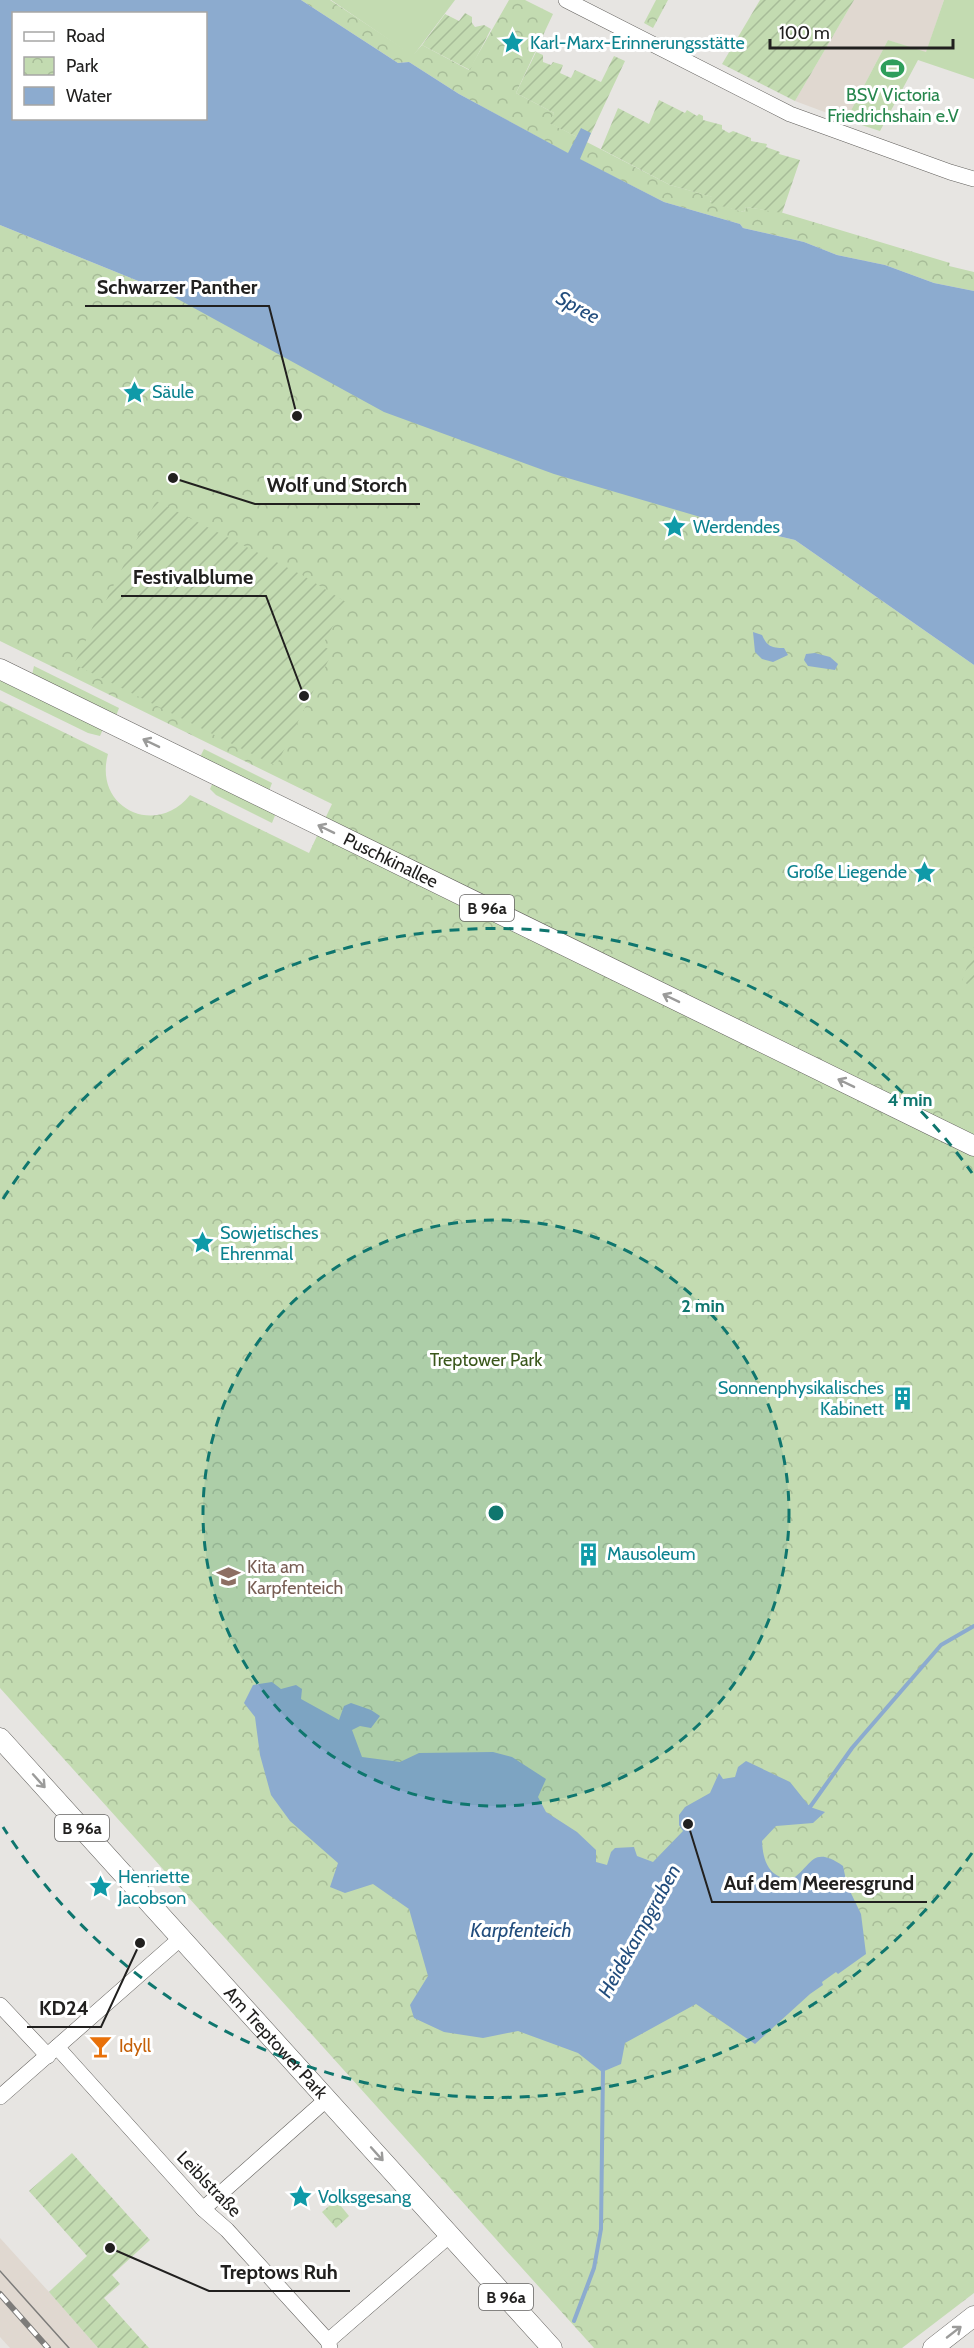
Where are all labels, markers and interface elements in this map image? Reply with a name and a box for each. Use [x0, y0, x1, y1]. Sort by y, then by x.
legend [12, 12, 207, 120]
scale bar [770, 12, 953, 50]
text: 100 m [779, 22, 830, 44]
text: Road [66, 25, 105, 47]
place icon: Karl-Marx-Erinnerungsstätte [499, 30, 525, 56]
place label: Karl-Marx-Erinnerungsstätte [530, 32, 745, 54]
text: Park [66, 55, 99, 77]
sports icon: BSV Victoria Friedrichshain e.V [880, 56, 906, 82]
place label: BSV Victoria Friedrichshain e.V [827, 84, 959, 127]
text: Water [66, 85, 112, 107]
callout: Schwarzer Panther [85, 268, 269, 306]
text: Schwarzer Panther [97, 275, 258, 299]
water label: Spree [552, 285, 604, 329]
place icon: Säule [121, 379, 147, 405]
place label: Säule [152, 381, 194, 403]
callout: Wolf und Storch [255, 466, 420, 504]
text: Wolf und Storch [267, 473, 407, 497]
place icon: Werdendes [662, 514, 688, 540]
place label: Werdendes [693, 516, 780, 538]
callout: Festivalblume [121, 558, 266, 596]
text: Festivalblume [133, 565, 253, 589]
one-way arrow [142, 737, 160, 748]
one-way arrow [317, 822, 335, 834]
street label: Puschkinallee [340, 828, 442, 893]
place icon: Große Liegende [912, 859, 938, 885]
place label: Große Liegende [787, 861, 907, 883]
road number: B 96a [460, 895, 514, 921]
one-way arrow [662, 991, 680, 1003]
one-way arrow [837, 1077, 855, 1089]
text: 4 min [887, 1089, 933, 1111]
place label: Sowjetisches Ehrenmal [220, 1222, 318, 1265]
place icon: Sowjetisches Ehrenmal [189, 1230, 215, 1256]
text: 2 min [681, 1295, 725, 1317]
park label: Treptower Park [430, 1349, 543, 1371]
place label: Sonnenphysikalisches Kabinett [718, 1377, 884, 1420]
building icon: Sonnenphysikalisches Kabinett [889, 1385, 915, 1411]
centre of rings [486, 1503, 506, 1523]
building icon: Mausoleum [576, 1541, 602, 1567]
place label: Mausoleum [607, 1543, 696, 1565]
place label: Kita am Karpfenteich [247, 1556, 343, 1599]
school or university icon: Kita am Karpfenteich [216, 1564, 242, 1590]
one-way arrow [32, 1773, 46, 1788]
road number: B 96a [55, 1815, 109, 1841]
water label: Heidekampgraben [593, 1860, 685, 2002]
callout: Auf dem Meeresgrund [712, 1864, 927, 1902]
place label: Henriette Jacobson [117, 1866, 190, 1909]
text: Auf dem Meeresgrund [724, 1871, 914, 1895]
place icon: Henriette Jacobson [87, 1874, 113, 1900]
water label: Karpfenteich [470, 1918, 572, 1942]
street label: Am Treptower Park [219, 1982, 333, 2104]
callout: KD24 [27, 1989, 101, 2027]
text: KD24 [39, 1996, 89, 2020]
bar icon: Idyll [88, 2033, 114, 2059]
place label: Idyll [119, 2035, 152, 2057]
street label: Leiblstraße [172, 2146, 246, 2222]
one-way arrow [370, 2147, 384, 2162]
place icon: Volksgesang [287, 2184, 313, 2210]
place label: Volksgesang [318, 2186, 412, 2208]
callout: Treptows Ruh [209, 2253, 350, 2291]
text: Treptows Ruh [220, 2260, 338, 2284]
road number: B 96a [479, 2284, 533, 2310]
one-way arrow [945, 2326, 961, 2339]

